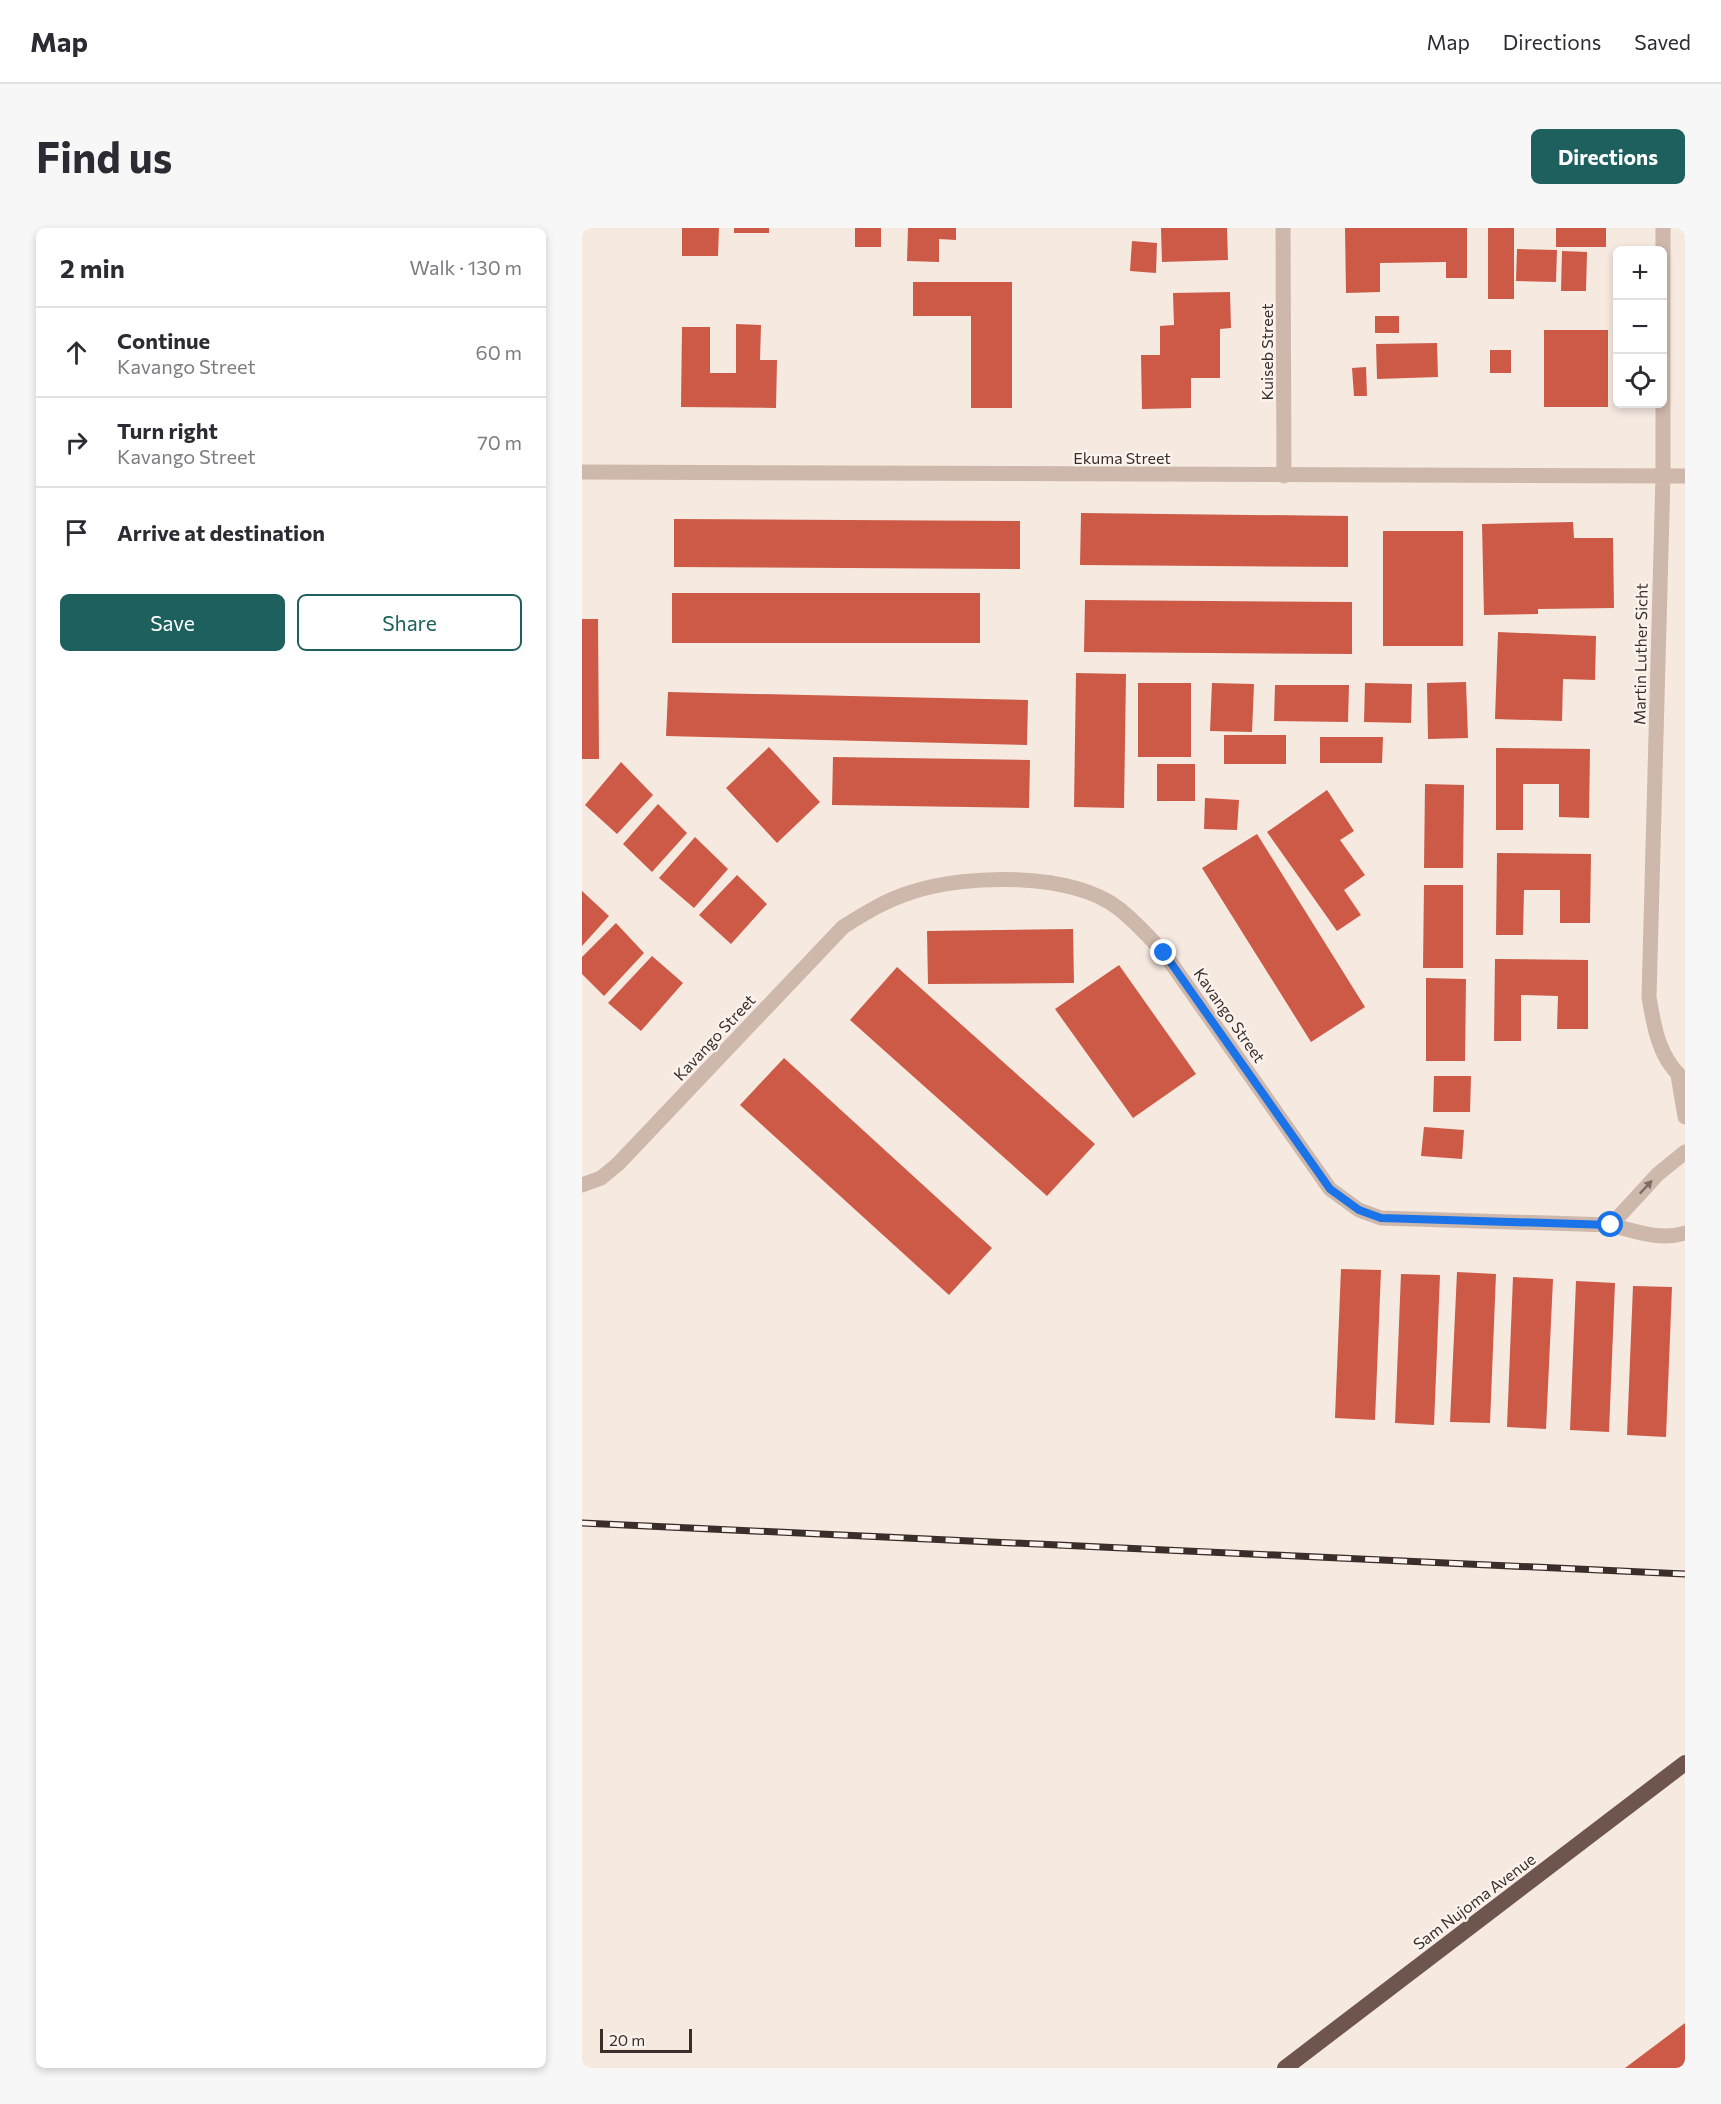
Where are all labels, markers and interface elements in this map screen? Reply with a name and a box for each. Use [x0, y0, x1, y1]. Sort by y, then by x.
text: Map [30, 24, 88, 58]
text: Map [1427, 29, 1470, 54]
text: Directions [1503, 29, 1601, 54]
text: Saved [1634, 29, 1691, 54]
button: Directions [1531, 129, 1685, 184]
text: Find us [36, 130, 172, 182]
map controls [1613, 246, 1667, 408]
button: + [1613, 246, 1667, 300]
text: 2 min [60, 252, 125, 283]
text: Walk · 130 m [410, 255, 522, 279]
button: − [1613, 300, 1667, 354]
street label: Kuiseb Street [1257, 303, 1276, 401]
text: Continue [117, 327, 210, 354]
icon: ahead [60, 336, 93, 369]
text: 60 m [476, 340, 522, 364]
text: Kavango Street [117, 354, 256, 378]
button: locate [1613, 354, 1667, 408]
text: Turn right [117, 417, 218, 444]
icon: right [60, 426, 93, 459]
text: 70 m [477, 430, 522, 454]
text: Kavango Street [117, 444, 256, 468]
street label: Ekuma Street [1073, 448, 1171, 467]
icon: arrive [60, 516, 93, 549]
text: Arrive at destination [117, 519, 325, 546]
street label: Martin Luther Sicht [1629, 583, 1651, 725]
button: Save [60, 594, 285, 651]
button: Share [297, 594, 522, 651]
route end [1150, 939, 1176, 965]
street label: Kavango Street [1190, 964, 1270, 1066]
street label: Kavango Street [669, 990, 759, 1084]
one-way arrow [1639, 1180, 1653, 1194]
route start [1597, 1211, 1623, 1237]
street label: Sam Nujoma Avenue [1409, 1849, 1539, 1953]
scale bar [600, 2026, 692, 2054]
text: 20 m [609, 2030, 645, 2049]

